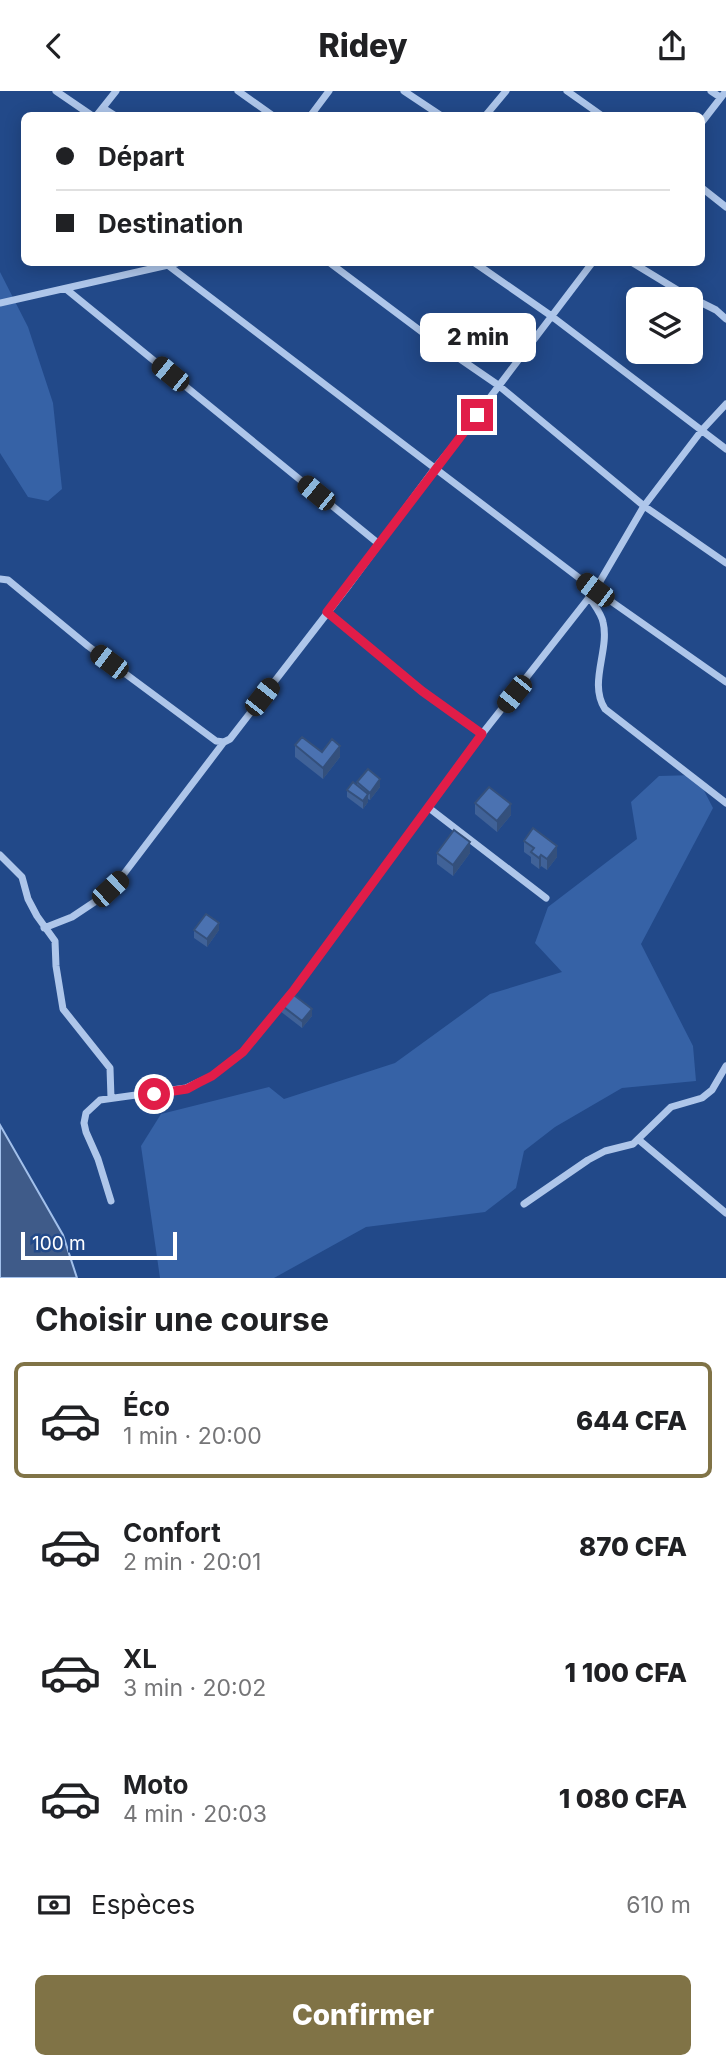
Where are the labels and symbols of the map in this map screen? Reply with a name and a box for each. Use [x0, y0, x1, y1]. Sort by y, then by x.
callout: 2 min [419, 313, 535, 363]
car [148, 353, 193, 395]
route end [461, 399, 493, 431]
car [294, 472, 339, 514]
car [572, 569, 619, 611]
car [86, 641, 133, 683]
car [493, 671, 536, 717]
car [241, 674, 284, 720]
car [88, 867, 133, 911]
route start [138, 1078, 170, 1110]
scale bar [21, 1229, 177, 1261]

